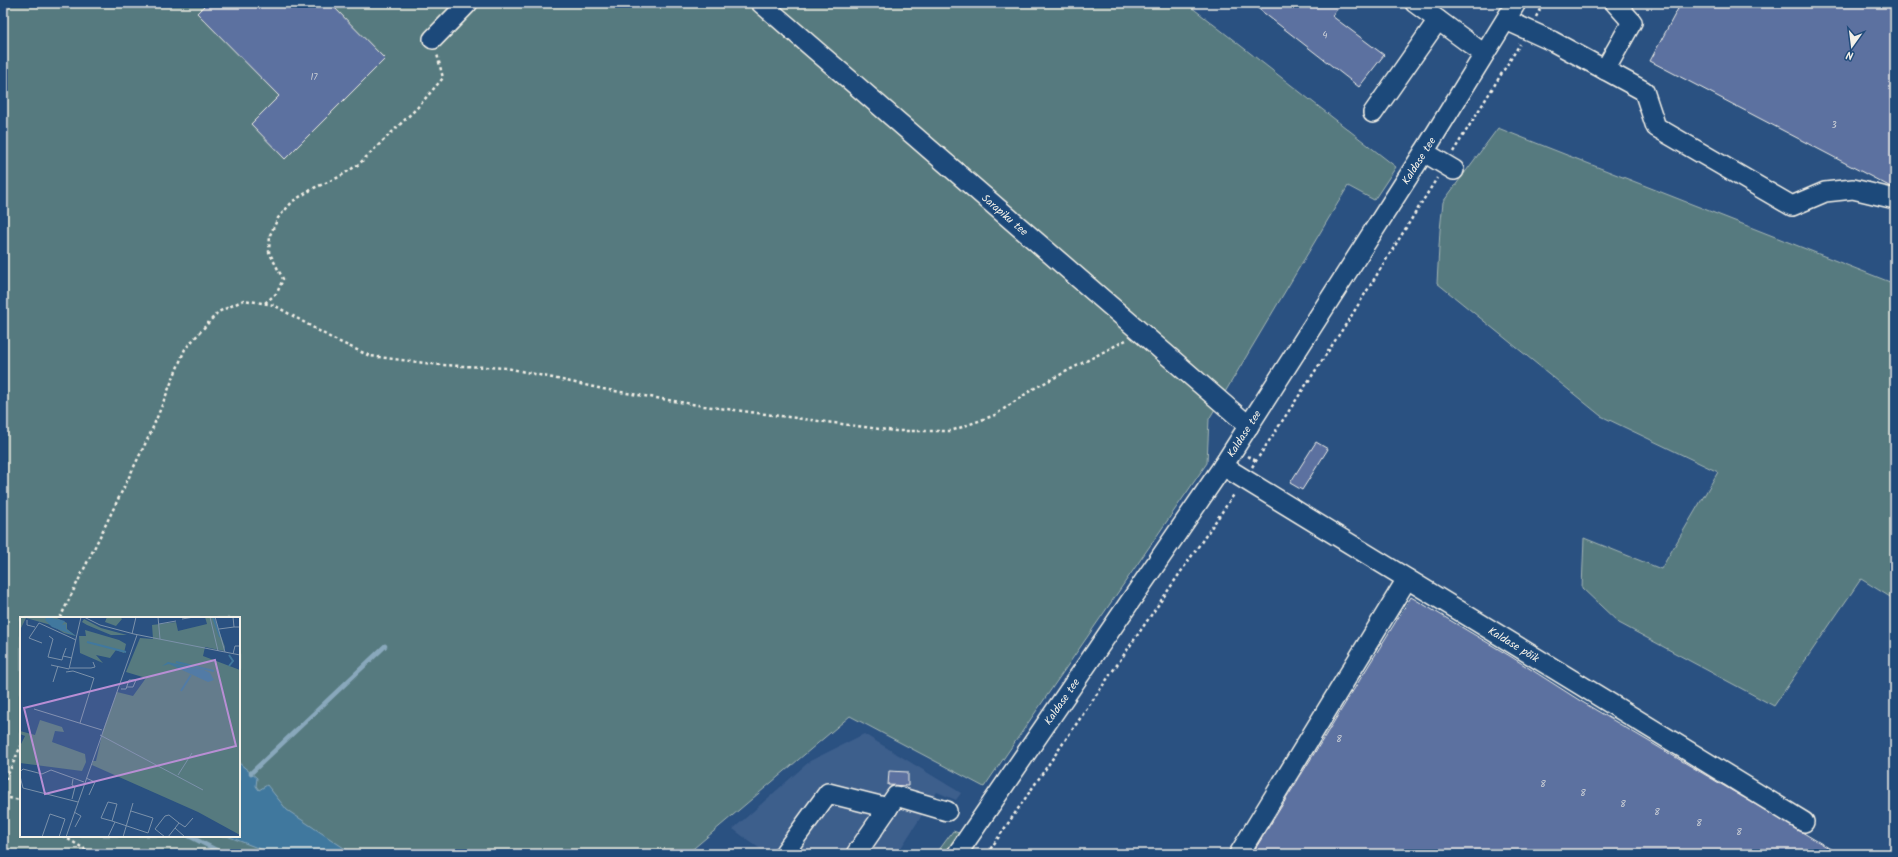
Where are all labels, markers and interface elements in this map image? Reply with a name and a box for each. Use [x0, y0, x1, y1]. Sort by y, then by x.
north arrow [1832, 26, 1872, 66]
house number: 4 [1323, 28, 1328, 43]
text: N [1844, 45, 1855, 64]
house number: 17 [311, 70, 318, 85]
house number: 3 [1831, 118, 1837, 133]
street label: Kaldase tee [1397, 134, 1441, 188]
street label: Sarapiku tee [977, 190, 1032, 241]
street label: Kaldase tee [1223, 407, 1267, 461]
inset map [20, 617, 240, 837]
street label: Kaldase põik [1484, 622, 1543, 668]
street label: Kaldase tee [1040, 675, 1085, 729]
house number: 8 [1336, 732, 1342, 747]
house number: 8 [1540, 777, 1546, 792]
house number: 8 [1580, 786, 1586, 801]
house number: 8 [1620, 797, 1626, 812]
house number: 8 [1654, 805, 1660, 820]
house number: 8 [1696, 816, 1702, 831]
house number: 8 [1736, 825, 1742, 840]

